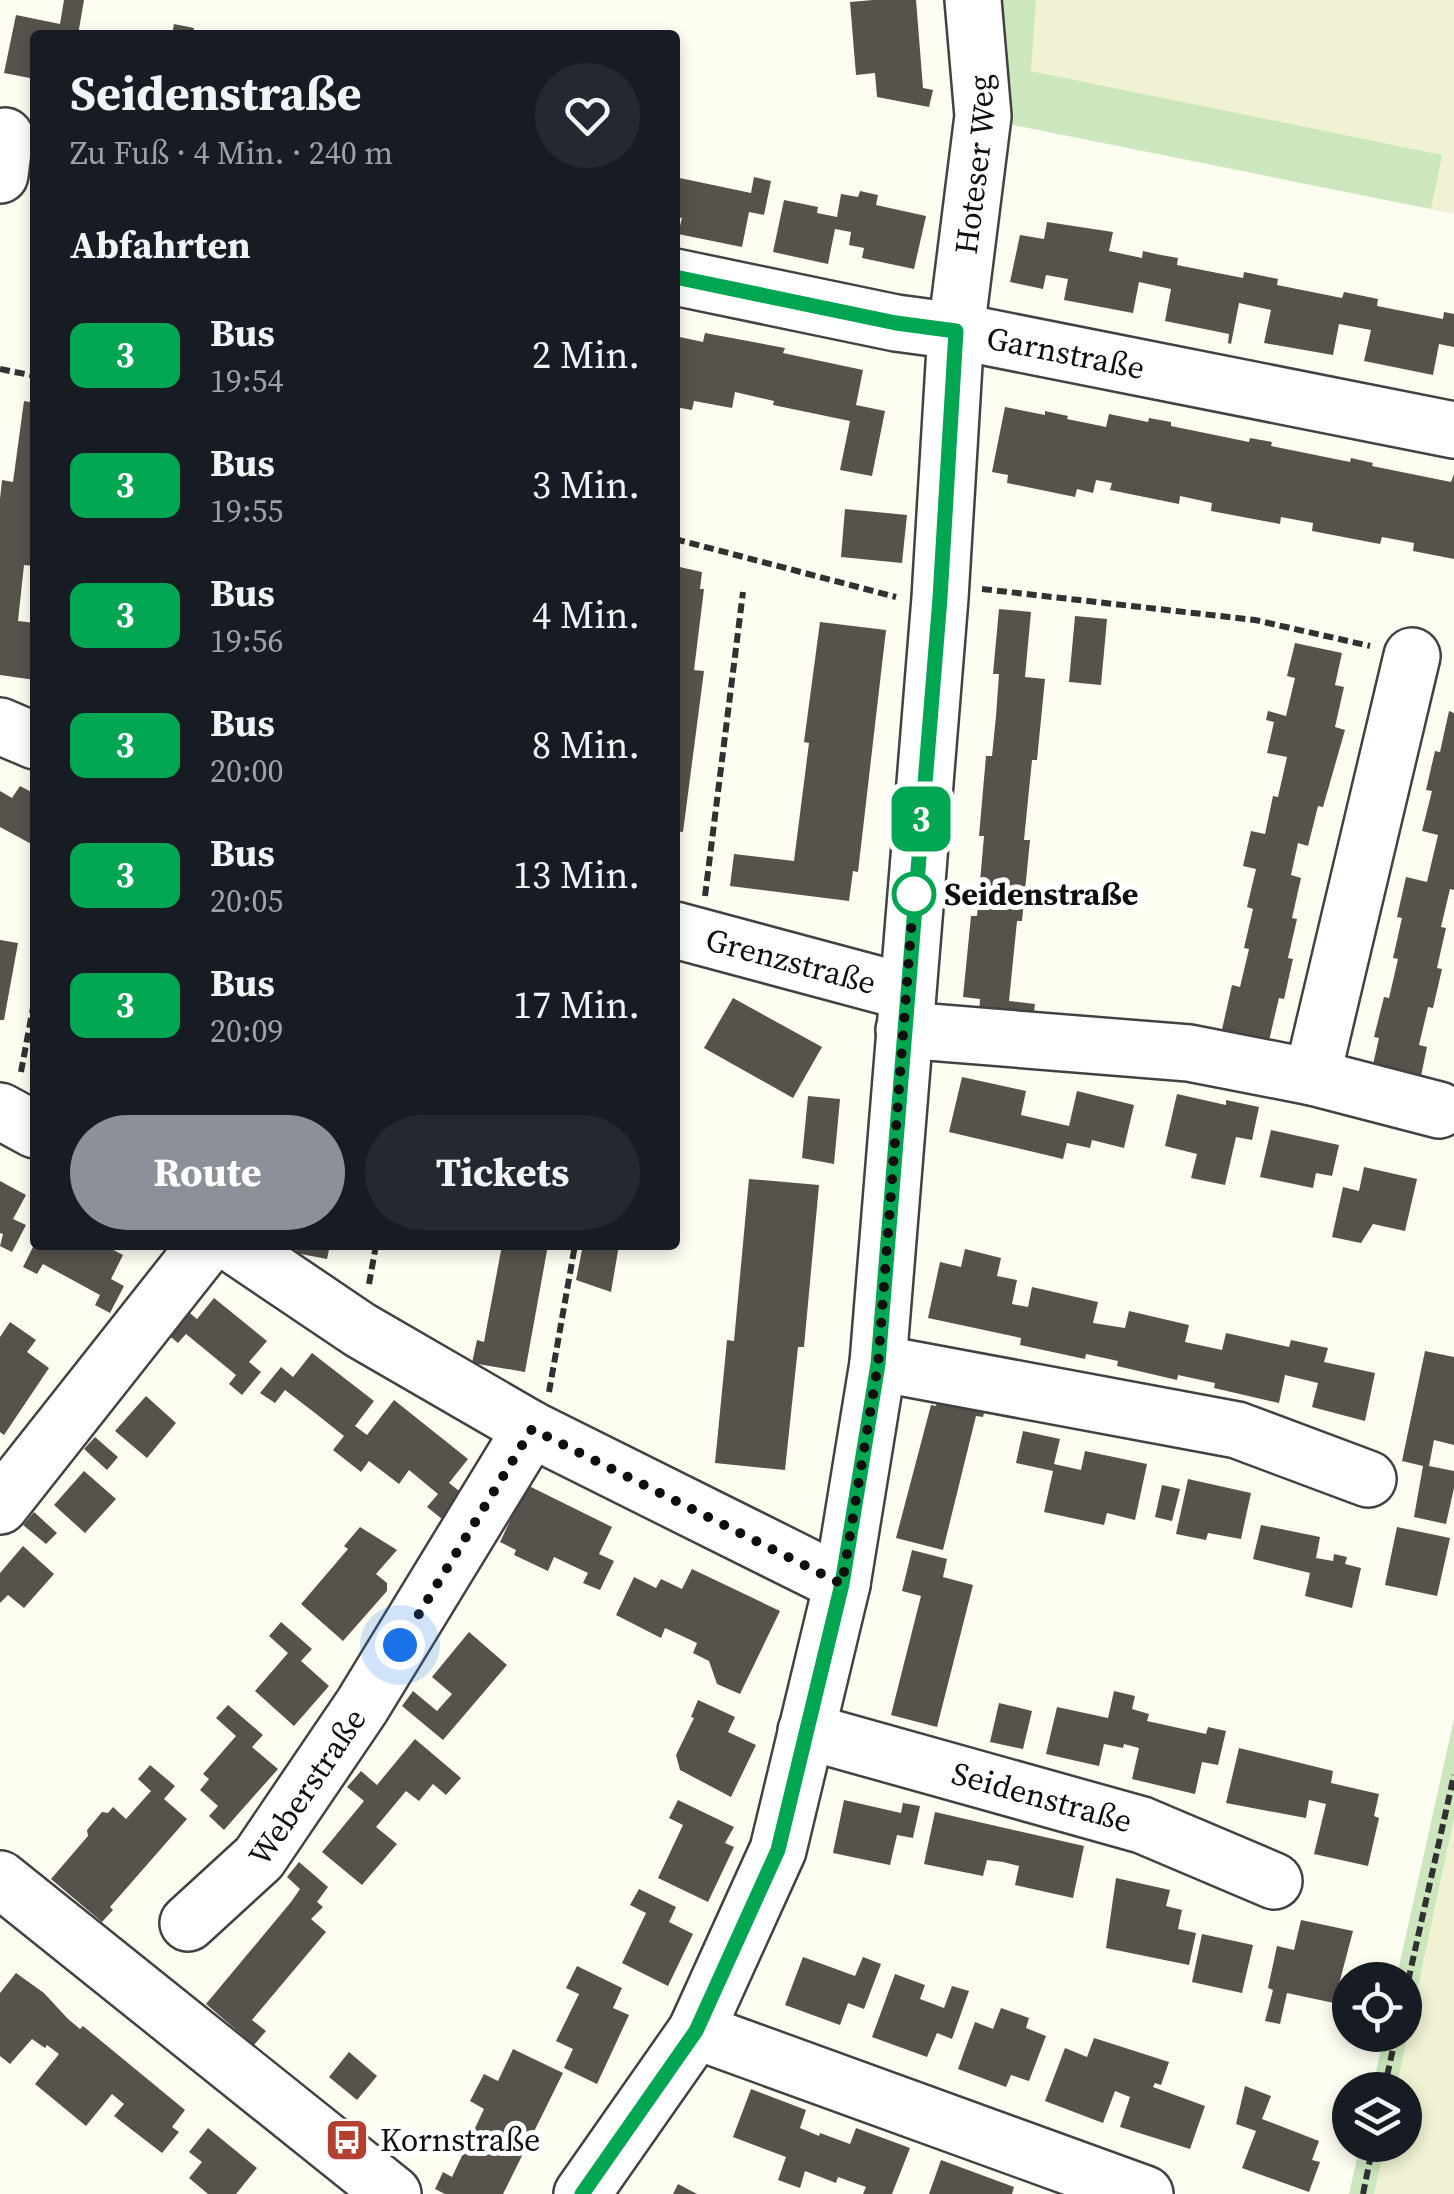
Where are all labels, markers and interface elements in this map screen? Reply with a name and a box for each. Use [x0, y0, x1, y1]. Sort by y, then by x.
text: Seidenstraße [70, 60, 362, 126]
button: heart [535, 63, 640, 168]
street label: Hoteser Weg [944, 73, 1006, 257]
text: Zu Fuß · 4 Min. · 240 m [70, 131, 393, 175]
text: Abfahrten [70, 219, 251, 271]
text: Bus [210, 307, 275, 359]
street label: Garnstraße [983, 316, 1148, 390]
text: 2 Min. [532, 329, 640, 381]
text: 3 [116, 331, 134, 379]
text: 19:54 [210, 359, 284, 403]
text: Bus [210, 437, 275, 489]
text: 3 Min. [532, 459, 640, 511]
text: 3 [116, 461, 134, 509]
text: 19:55 [210, 489, 284, 533]
text: Bus [210, 567, 275, 619]
text: 4 Min. [532, 589, 640, 641]
text: 3 [116, 591, 134, 639]
text: 19:56 [210, 619, 284, 663]
text: Bus [210, 697, 275, 749]
text: 8 Min. [532, 719, 640, 771]
text: 3 [116, 721, 134, 769]
text: 20:00 [210, 749, 284, 793]
line badge: 3 [888, 786, 954, 852]
text: 3 [912, 795, 930, 843]
text: Bus [210, 827, 275, 879]
text: 13 Min. [513, 849, 640, 901]
text: 3 [116, 851, 134, 899]
place label: Seidenstraße [944, 872, 1138, 916]
marker: Seidenstraße [893, 873, 935, 915]
text: 20:05 [210, 879, 284, 923]
street label: Grenzstraße [701, 917, 881, 1005]
text: Bus [210, 957, 275, 1009]
text: 17 Min. [513, 979, 640, 1031]
text: 3 [116, 981, 134, 1029]
text: 20:09 [210, 1009, 284, 1053]
button: Route [70, 1115, 345, 1230]
button: Tickets [365, 1115, 640, 1230]
your location [375, 1620, 425, 1670]
street label: Weberstraße [238, 1700, 376, 1875]
street label: Seidenstraße [947, 1751, 1137, 1843]
map controls [1332, 1962, 1422, 2162]
button: locate [1332, 1962, 1422, 2052]
button: layers [1332, 2072, 1422, 2162]
bus stop icon: Kornstraße [324, 2117, 370, 2163]
place label: Kornstraße [380, 2118, 540, 2162]

